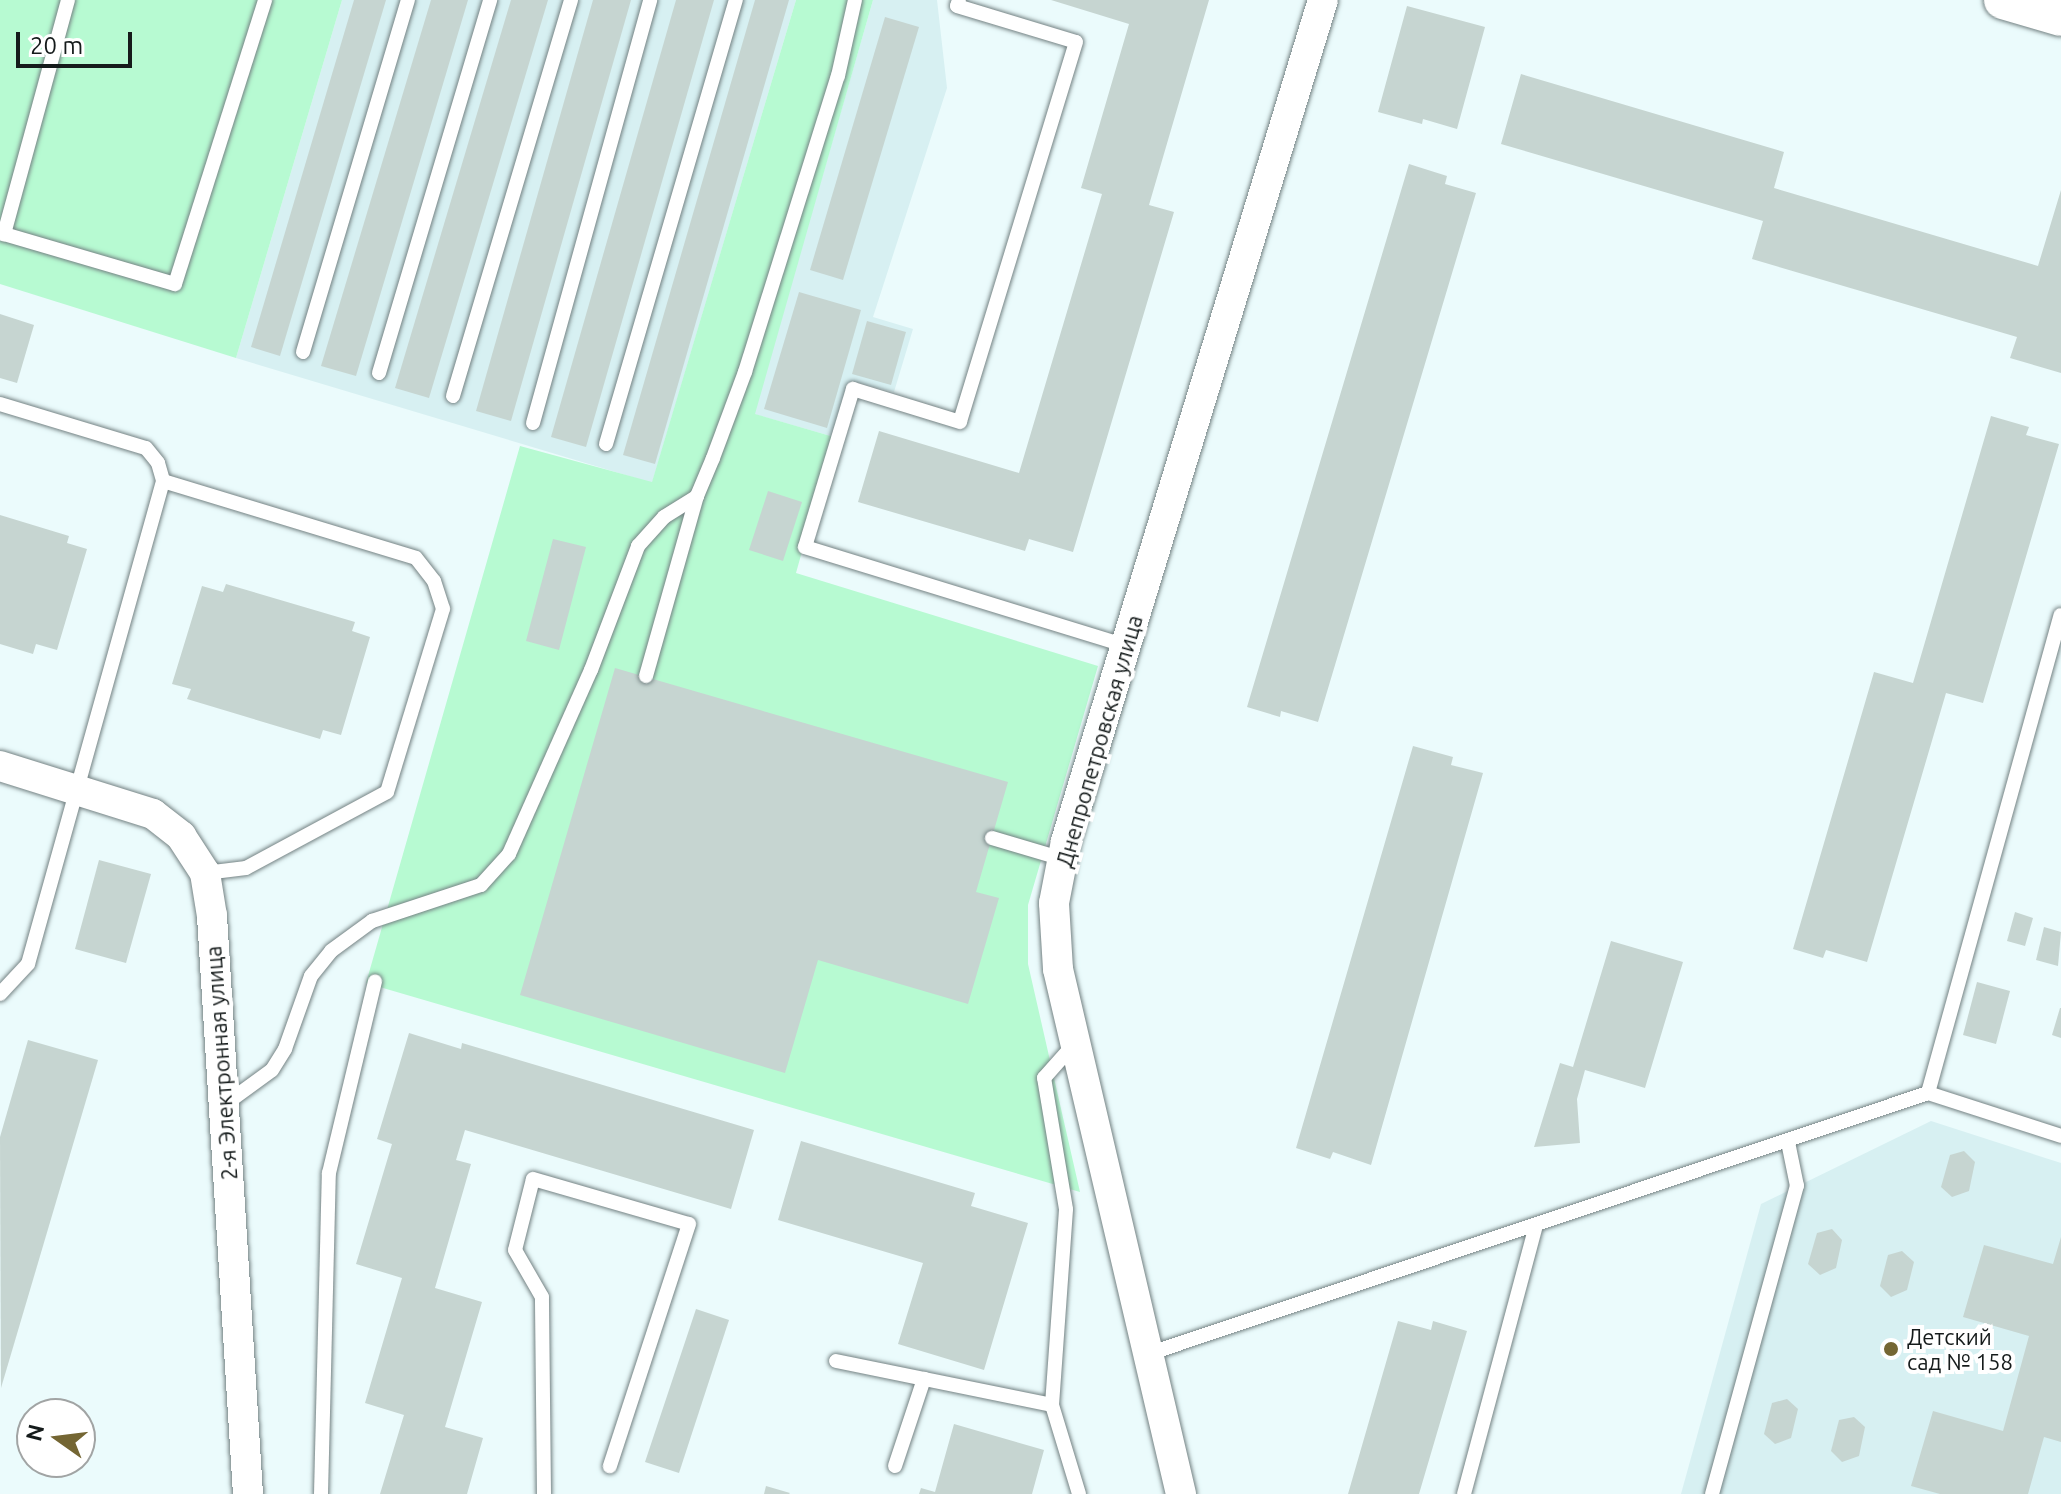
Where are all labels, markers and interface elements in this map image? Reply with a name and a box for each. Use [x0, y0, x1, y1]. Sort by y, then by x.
scale bar [20, 16, 136, 66]
text: 20 m [30, 32, 83, 59]
street label: Днепропетровская улица [1050, 612, 1148, 870]
street label: 2-я Электронная улица [200, 945, 242, 1181]
place label: Детский сад № 158 [1907, 1323, 2013, 1374]
marker: Детский сад № 158 [1882, 1340, 1900, 1358]
north arrow [16, 1398, 96, 1478]
text: N [20, 1422, 48, 1444]

